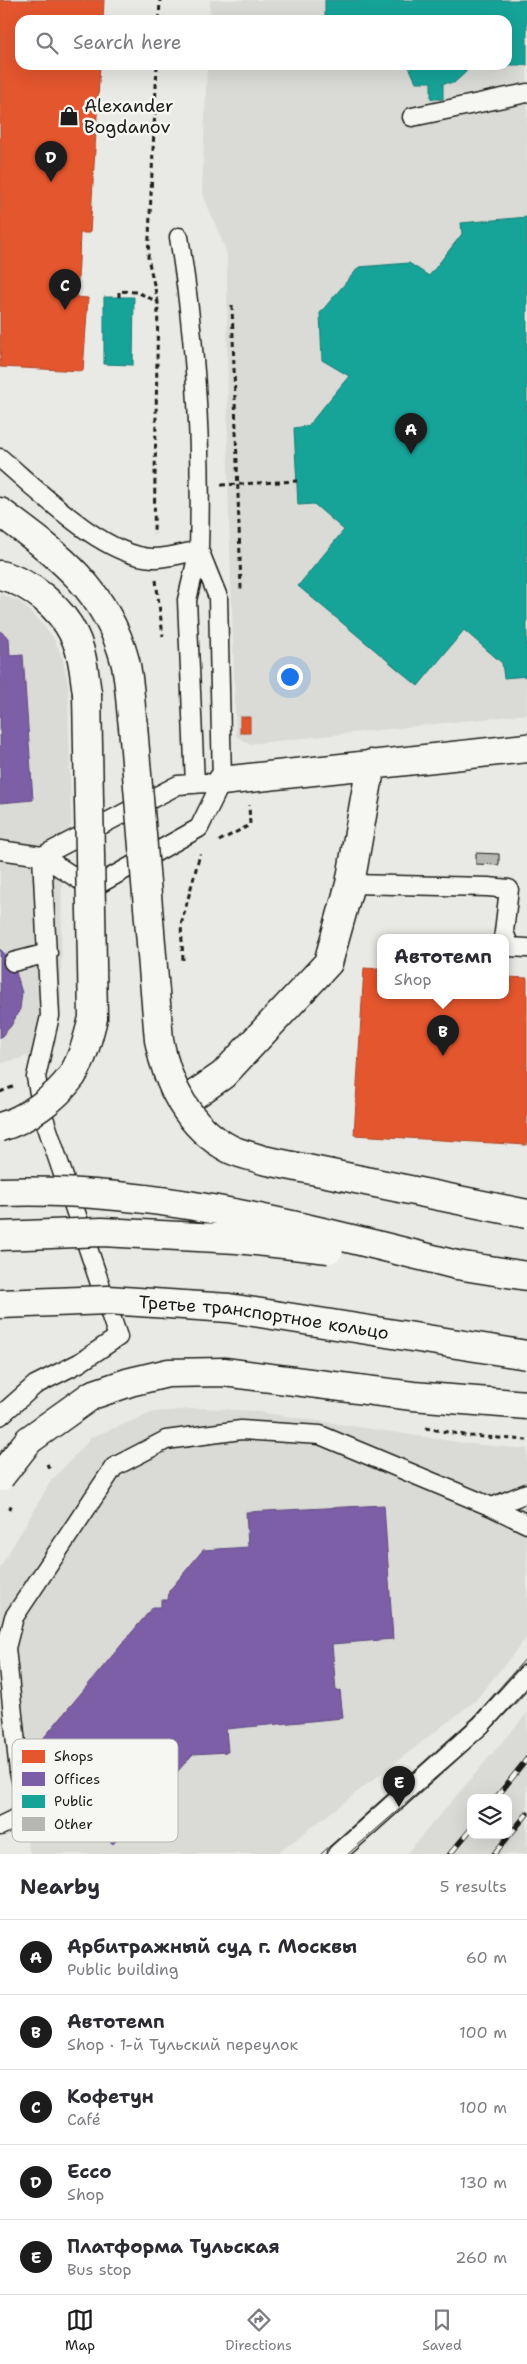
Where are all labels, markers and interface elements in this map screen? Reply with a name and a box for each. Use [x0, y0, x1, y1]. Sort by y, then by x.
search box [15, 15, 512, 70]
icon: search [33, 29, 61, 57]
text: Search here [73, 30, 182, 55]
place label: Alexander Bogdanov [84, 94, 174, 139]
shop icon: Alexander Bogdanov [58, 105, 80, 127]
pin: D [35, 141, 67, 182]
pin: C [49, 269, 81, 310]
pin: A [395, 413, 427, 454]
your location [277, 664, 303, 690]
popup [377, 934, 509, 999]
text: Автотемп [394, 944, 492, 969]
text: Shop [394, 969, 431, 990]
pin: B [427, 1015, 459, 1056]
street label: Третье транспортное кольцо [138, 1290, 391, 1345]
legend [12, 1739, 178, 1842]
text: Shops [54, 1747, 93, 1765]
pin: E [383, 1766, 415, 1807]
text: Offices [54, 1770, 100, 1788]
text: Public [54, 1792, 93, 1810]
map controls [467, 1794, 512, 1839]
button: layers [467, 1794, 512, 1839]
text: Other [54, 1815, 93, 1833]
text: Nearby [20, 1873, 100, 1901]
text: 5 results [440, 1876, 507, 1897]
text: Арбитражный суд г. Москвы [67, 1934, 357, 1959]
text: A [30, 1947, 42, 1968]
text: 60 m [466, 1947, 507, 1968]
text: Public building [67, 1959, 179, 1980]
text: Автотемп [67, 2009, 165, 2034]
text: B [31, 2022, 41, 2043]
text: 100 m [459, 2022, 507, 2043]
text: Shop · 1-й Тульский переулок [67, 2034, 298, 2055]
text: Кофетун [67, 2084, 154, 2109]
text: C [31, 2097, 41, 2118]
text: 100 m [459, 2097, 507, 2118]
text: Café [67, 2109, 101, 2130]
text: Ecco [67, 2159, 112, 2184]
text: D [30, 2172, 42, 2193]
text: 130 m [460, 2172, 507, 2193]
text: Shop [67, 2184, 104, 2205]
text: Платформа Тульская [67, 2234, 280, 2259]
text: E [31, 2247, 41, 2268]
text: 260 m [455, 2247, 507, 2268]
text: Bus stop [67, 2259, 132, 2280]
tab: Map [65, 2306, 95, 2354]
tab: Directions [225, 2306, 292, 2354]
tab: Saved [422, 2306, 462, 2354]

